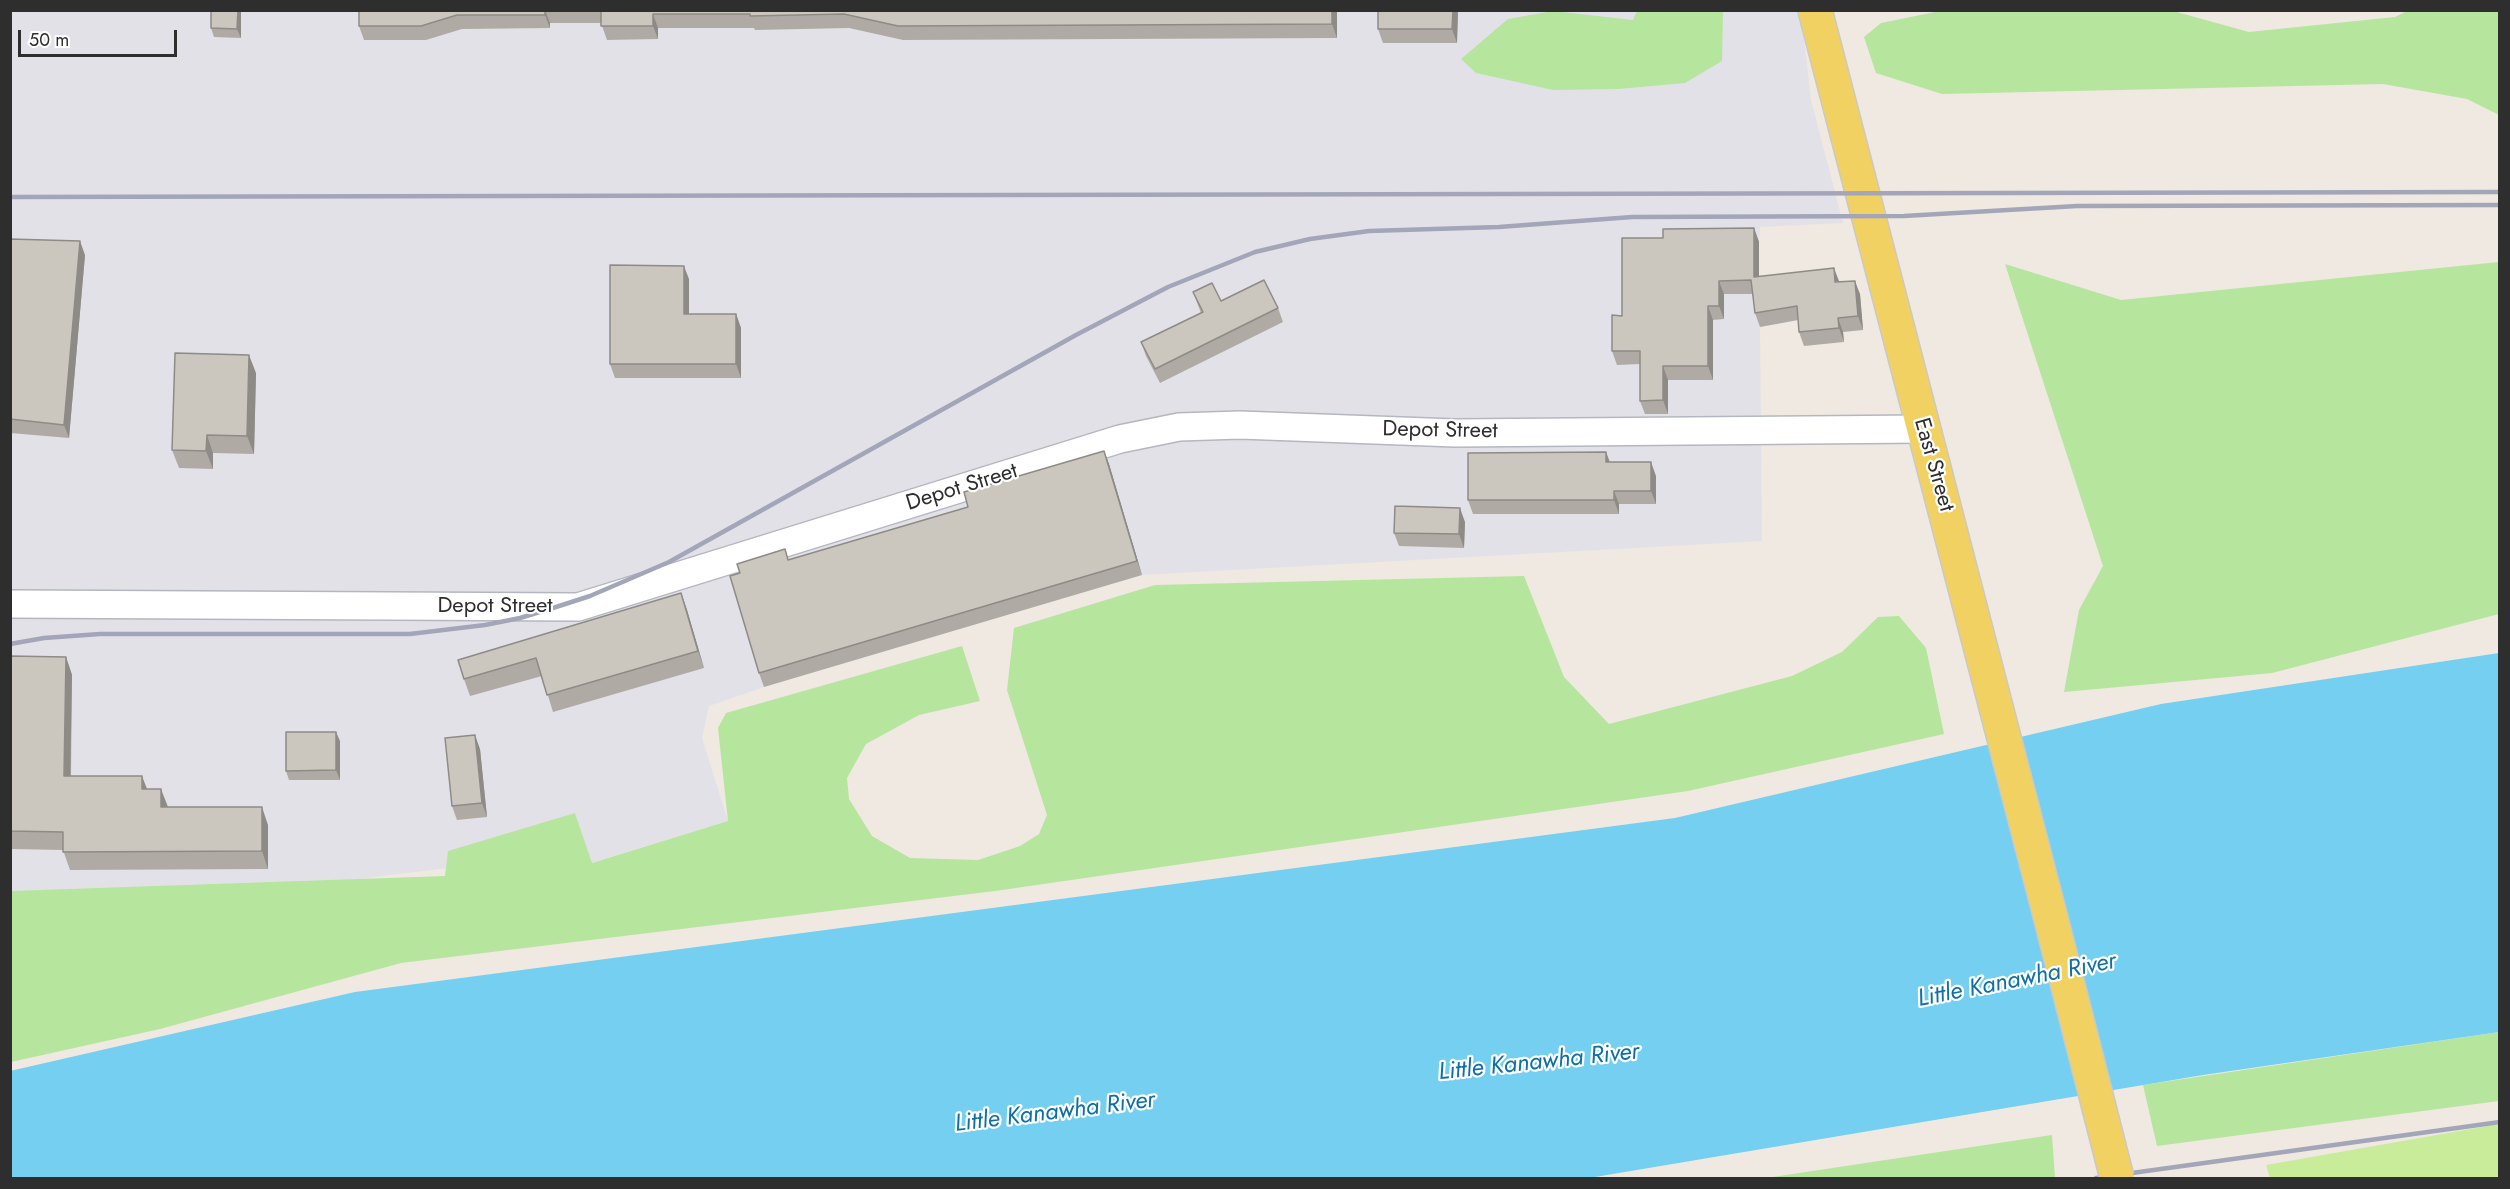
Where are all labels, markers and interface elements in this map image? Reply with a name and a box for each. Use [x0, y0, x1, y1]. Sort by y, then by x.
scale bar [21, 18, 180, 56]
text: 50 m [29, 27, 69, 53]
street label: East Street [1907, 415, 1959, 515]
street label: Depot Street [1382, 417, 1498, 445]
street label: Depot Street [903, 459, 1021, 517]
street label: Depot Street [437, 594, 553, 620]
water label: Little Kanawha River [1915, 948, 2119, 1014]
water label: Little Kanawha River [1437, 1038, 1641, 1088]
water label: Little Kanawha River [953, 1086, 1157, 1140]

